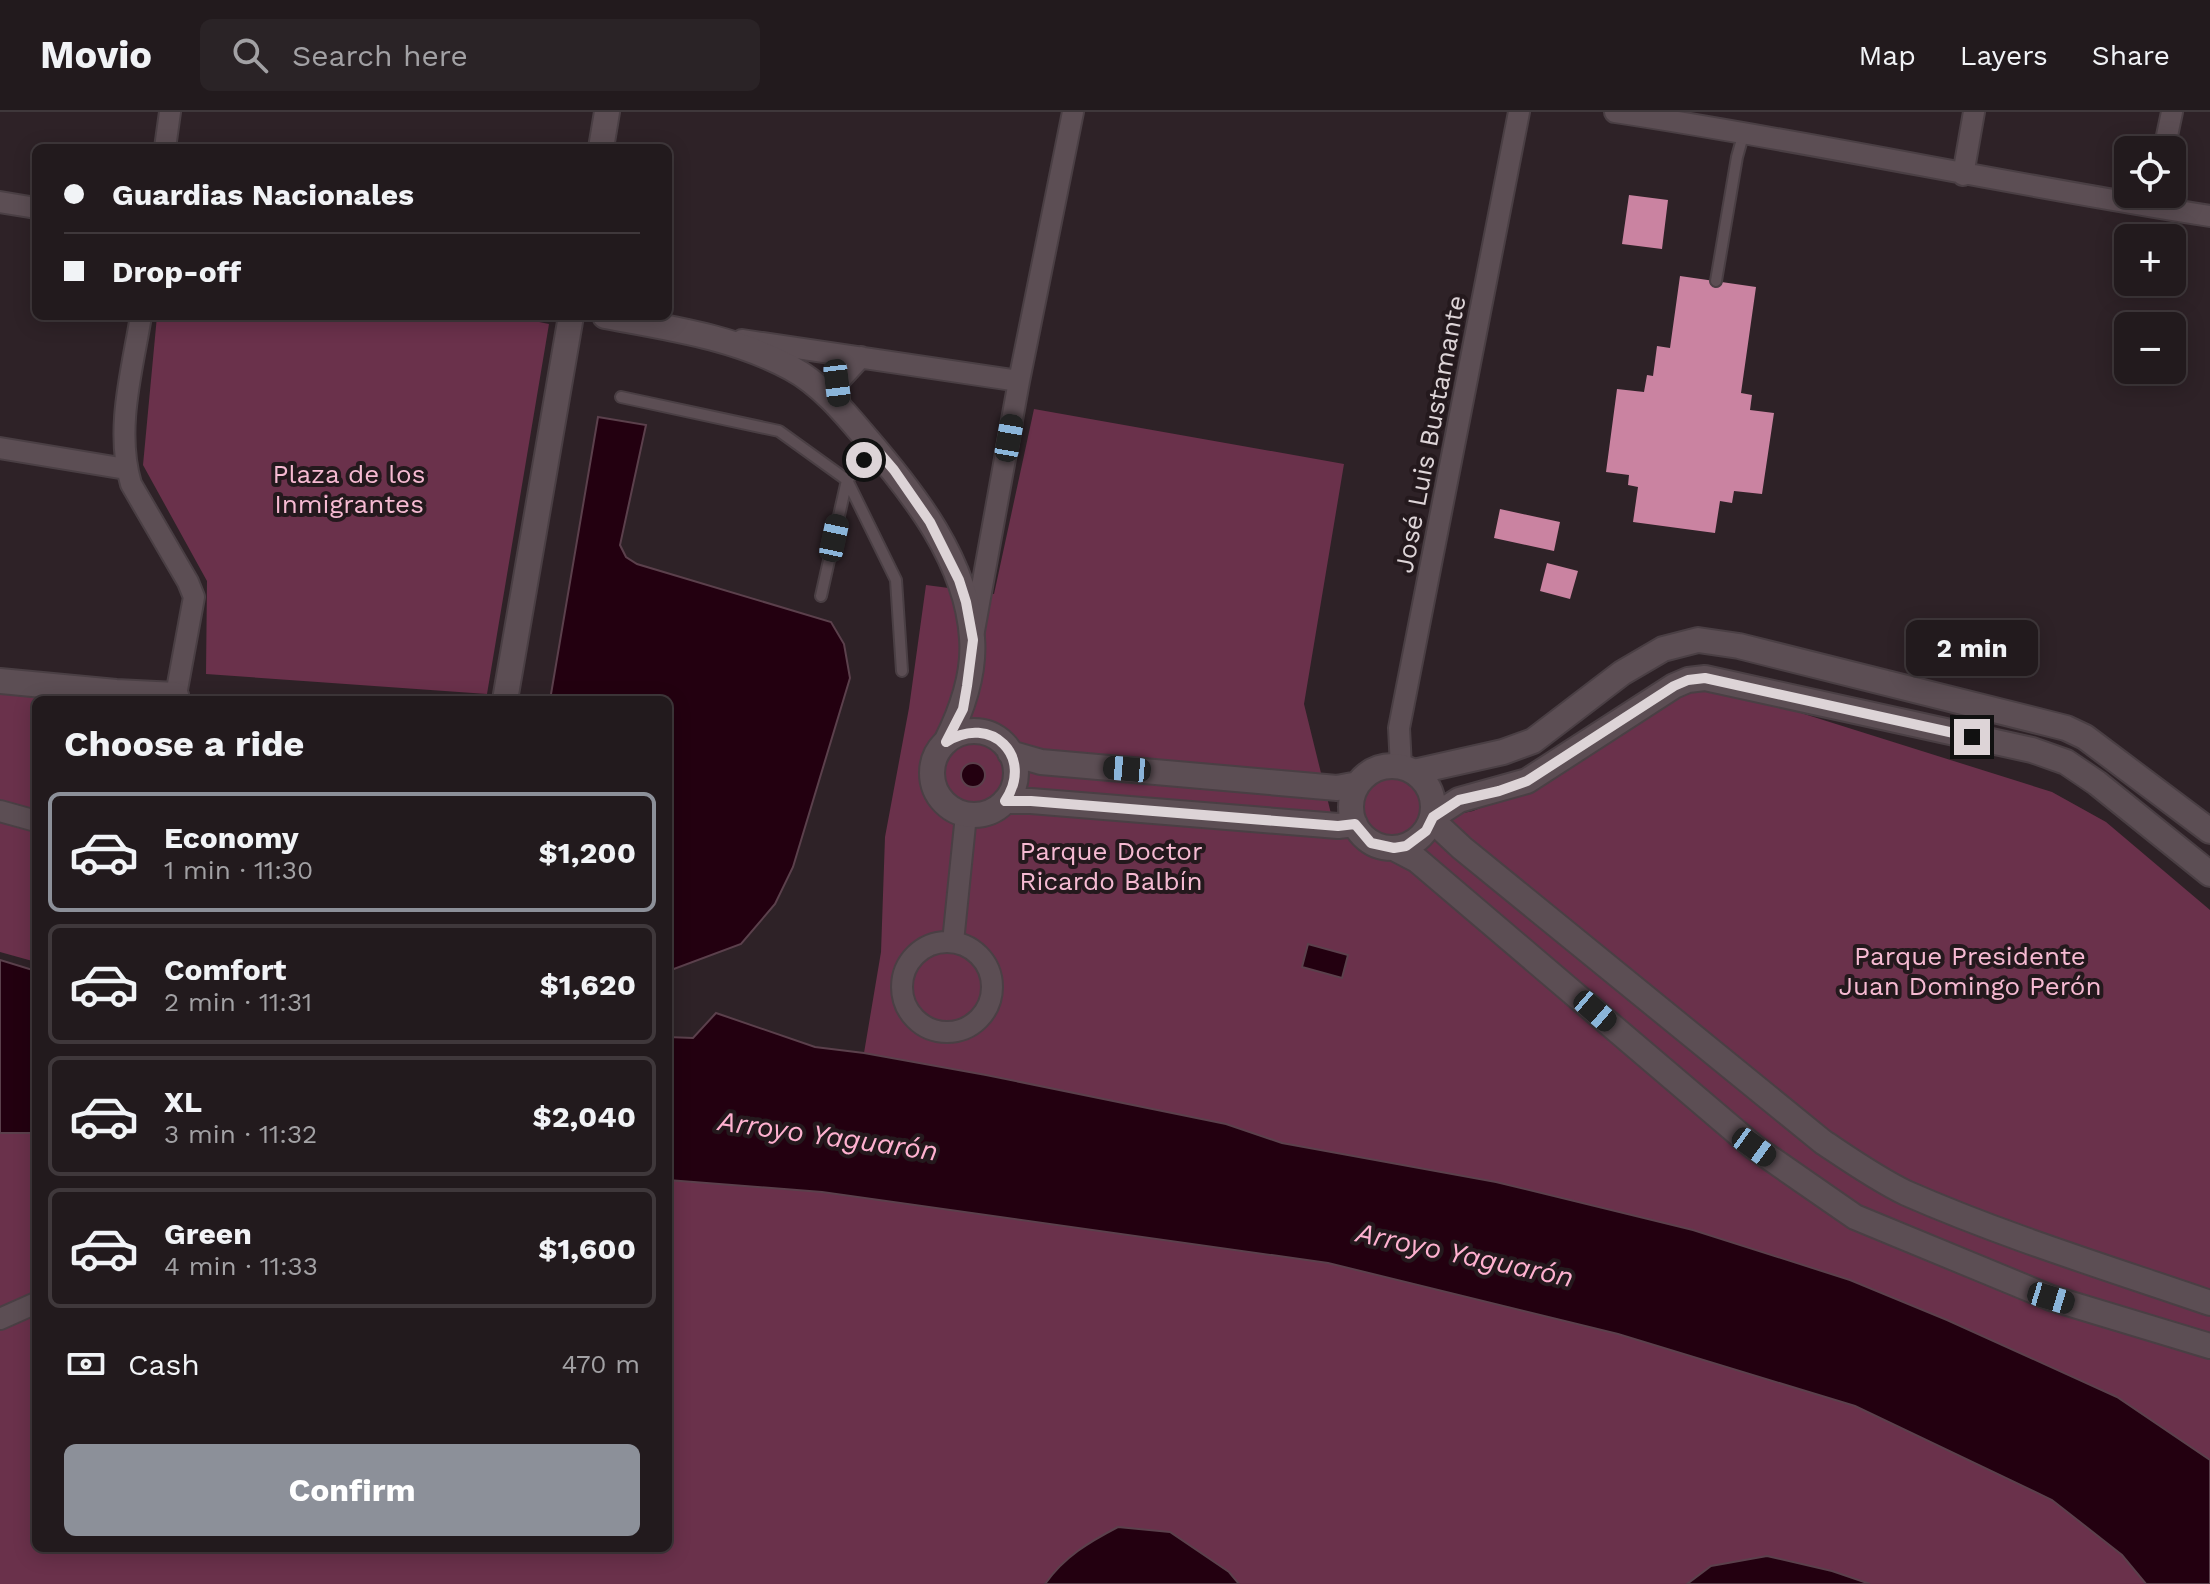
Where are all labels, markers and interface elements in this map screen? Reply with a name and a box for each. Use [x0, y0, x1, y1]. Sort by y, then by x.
search box [200, 19, 760, 91]
text: Movio [40, 33, 152, 77]
icon: search [228, 33, 272, 77]
text: Search here [292, 38, 468, 73]
text: Map [1859, 39, 1916, 72]
text: Layers [1960, 39, 2048, 72]
text: Share [2092, 39, 2170, 72]
map controls [2114, 136, 2186, 384]
button: locate [2114, 136, 2186, 208]
text: Guardias Nacionales [112, 177, 414, 212]
button: + [2114, 224, 2186, 296]
text: Drop-off [112, 254, 241, 289]
street label: José Luis Bustamante [1388, 293, 1472, 575]
button: − [2114, 312, 2186, 384]
car [822, 358, 852, 408]
car [993, 412, 1025, 464]
route start [846, 442, 882, 478]
park label: Plaza de los Inmigrantes [273, 459, 425, 519]
car [817, 512, 851, 564]
callout: 2 min [1906, 621, 2038, 677]
text: 2 min [1936, 633, 2008, 663]
route end [1954, 719, 1990, 755]
text: Choose a ride [64, 723, 304, 765]
car [1102, 755, 1152, 783]
icon: car [68, 816, 140, 888]
text: Economy [164, 820, 299, 855]
text: $1,200 [539, 835, 636, 870]
park label: Parque Doctor Ricardo Balbín [1019, 836, 1203, 896]
text: 1 min · 11:30 [164, 855, 313, 885]
park label: Parque Presidente Juan Domingo Perón [1838, 941, 2102, 1001]
icon: car [68, 948, 140, 1020]
text: Comfort [164, 952, 286, 987]
text: $1,620 [540, 967, 636, 1002]
car [1569, 986, 1621, 1036]
text: 2 min · 11:31 [164, 987, 312, 1017]
icon: car [68, 1080, 140, 1152]
text: XL [164, 1084, 202, 1119]
text: $2,040 [532, 1099, 636, 1134]
water label: Arroyo Yaguarón [715, 1104, 940, 1168]
text: 3 min · 11:32 [164, 1119, 317, 1149]
car [1728, 1123, 1780, 1171]
icon: car [68, 1212, 140, 1284]
text: Green [164, 1216, 252, 1251]
water label: Arroyo Yaguarón [1352, 1216, 1577, 1294]
text: $1,600 [538, 1231, 636, 1266]
text: 4 min · 11:33 [164, 1251, 318, 1281]
car [2025, 1280, 2077, 1316]
icon: cash [64, 1342, 108, 1386]
text: Cash [128, 1347, 200, 1382]
text: 470 m [562, 1349, 640, 1379]
button: Confirm [64, 1444, 640, 1536]

